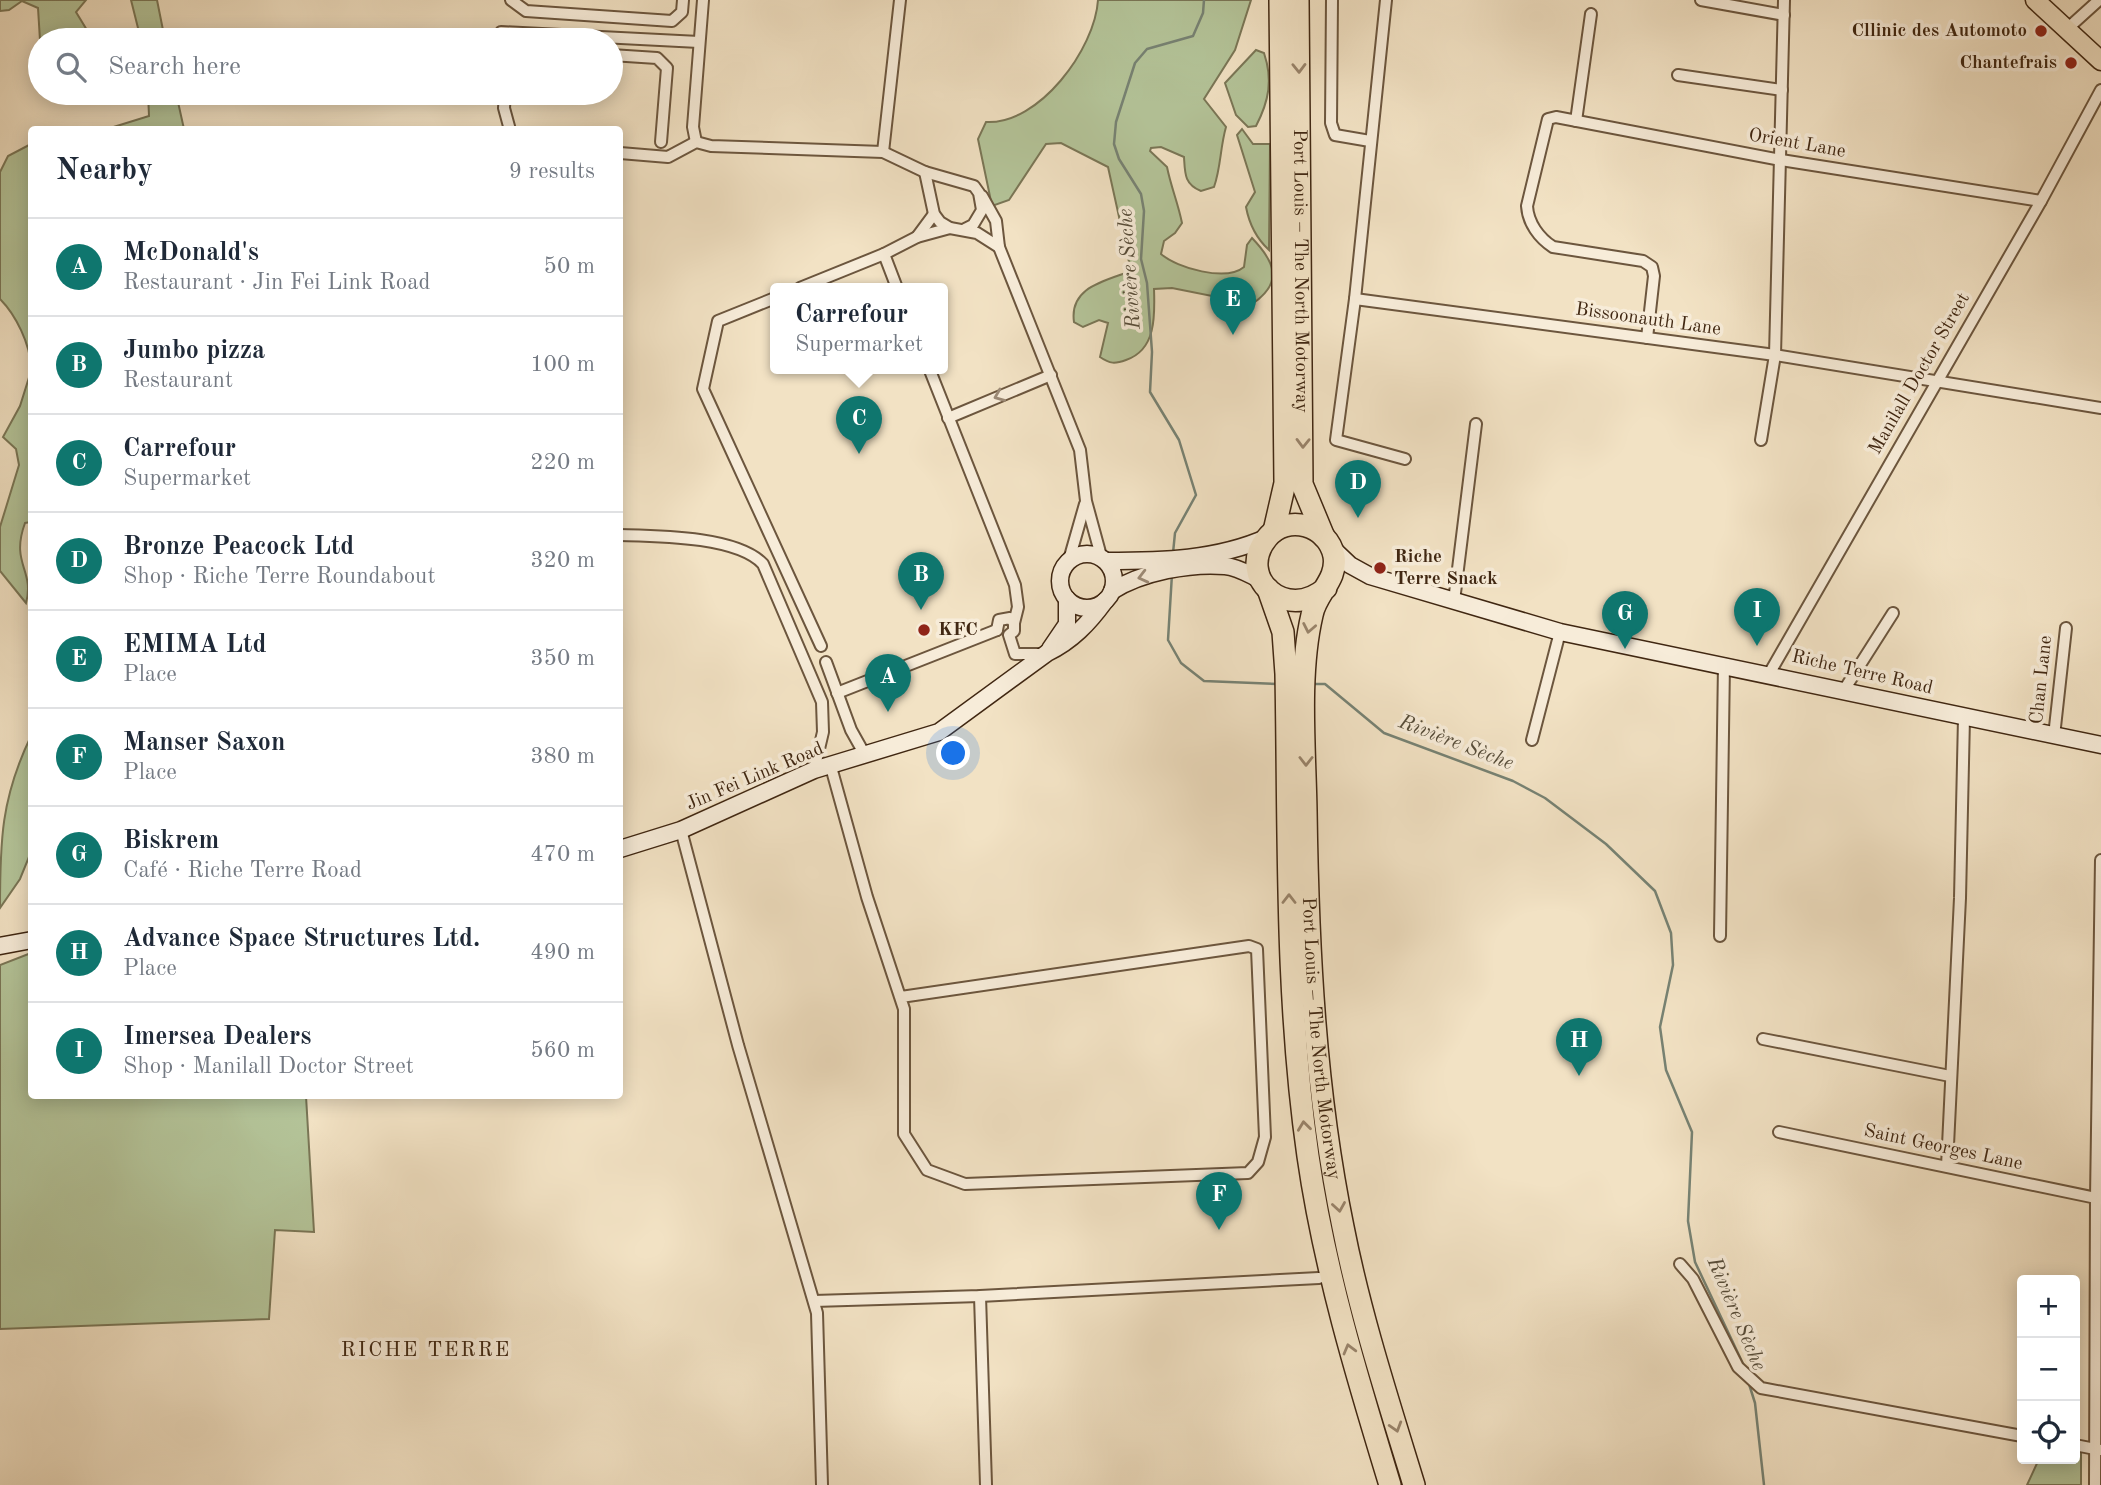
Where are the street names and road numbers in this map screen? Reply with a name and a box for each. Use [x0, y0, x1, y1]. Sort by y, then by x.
street label: Orient Lane [1747, 126, 1847, 162]
street label: Port Louis – The North Motorway [1290, 129, 1311, 413]
street label: Manilall Doctor Street [1866, 290, 1974, 458]
street label: Bissoonauth Lane [1574, 300, 1722, 340]
street label: Chan Lane [2028, 635, 2056, 725]
street label: Riche Terre Road [1790, 648, 1935, 699]
street label: Jin Fei Link Road [683, 739, 827, 815]
street label: Port Louis – The North Motorway [1299, 897, 1343, 1181]
street label: Saint Georges Lane [1862, 1122, 2024, 1174]

